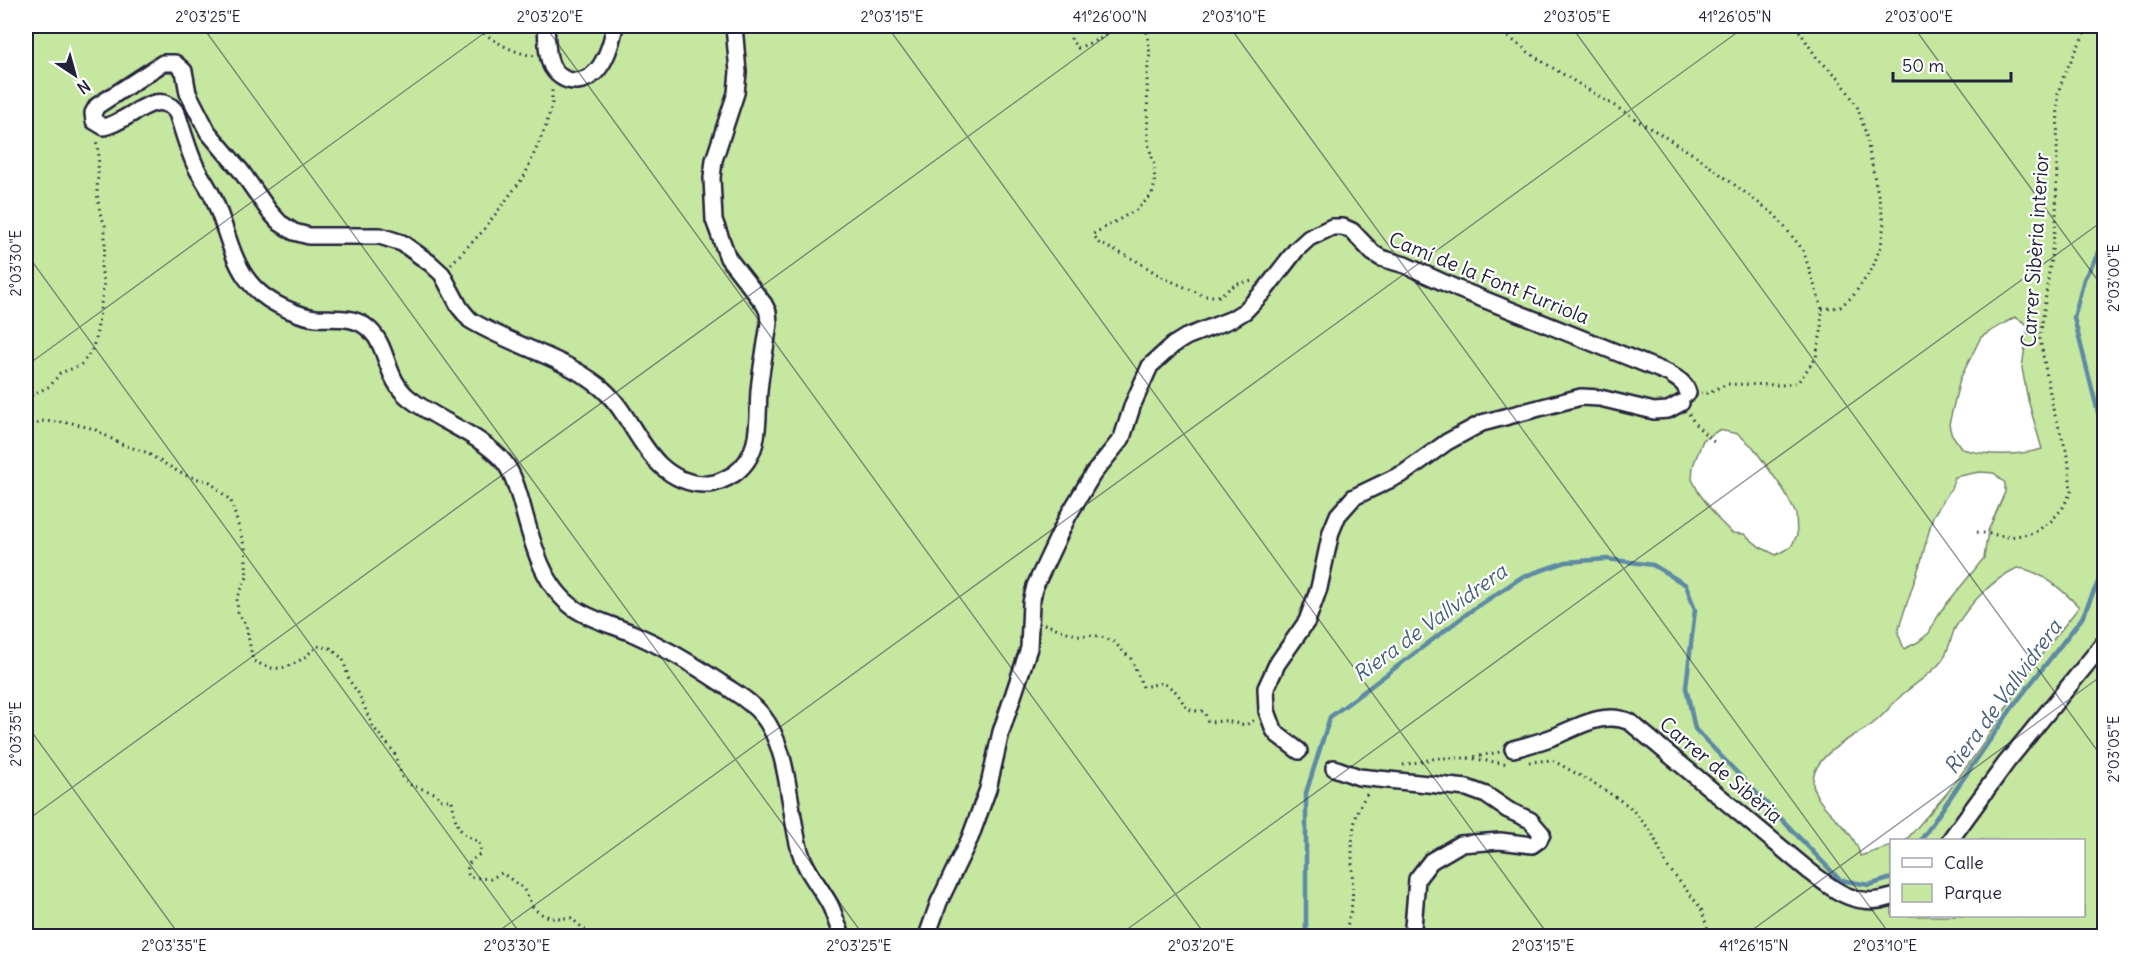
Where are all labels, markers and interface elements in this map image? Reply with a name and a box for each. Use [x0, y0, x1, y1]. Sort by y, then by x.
text: 2°03'25"E [175, 7, 241, 26]
text: 2°03'20"E [517, 7, 583, 26]
text: 2°03'15"E [860, 7, 924, 26]
text: 41°26'00"N [1073, 7, 1147, 26]
text: 2°03'10"E [1202, 7, 1266, 26]
text: 2°03'05"E [1544, 7, 1611, 26]
text: 41°26'05"N [1698, 7, 1772, 26]
text: 2°03'00"E [1885, 7, 1953, 26]
north arrow [45, 45, 105, 105]
scale bar [1893, 45, 2012, 83]
text: 50 m [1902, 54, 1944, 77]
text: N [73, 76, 94, 98]
street label: Carrer Sibèria interior [2015, 152, 2054, 348]
street label: Camí de la Font Furriola [1385, 226, 1593, 329]
text: 2°03'30"E [6, 229, 25, 296]
text: 2°03'00"E [2104, 244, 2123, 312]
water label: Riera de Vallvidrera [1347, 557, 1513, 688]
water label: Riera de Vallvidrera [1938, 614, 2068, 779]
text: 2°03'35"E [6, 701, 25, 767]
street label: Carrer de Sibèria [1655, 711, 1788, 828]
text: 2°03'05"E [2104, 715, 2123, 782]
legend [1890, 839, 2085, 917]
text: Calle [1944, 851, 1984, 874]
text: Parque [1944, 881, 2002, 904]
text: 2°03'35"E [141, 936, 207, 955]
text: 2°03'30"E [484, 936, 551, 955]
text: 2°03'25"E [826, 936, 892, 955]
text: 2°03'20"E [1168, 936, 1234, 955]
text: 2°03'15"E [1511, 936, 1575, 955]
text: 41°26'15"N [1719, 936, 1789, 955]
text: 2°03'10"E [1853, 936, 1917, 955]

